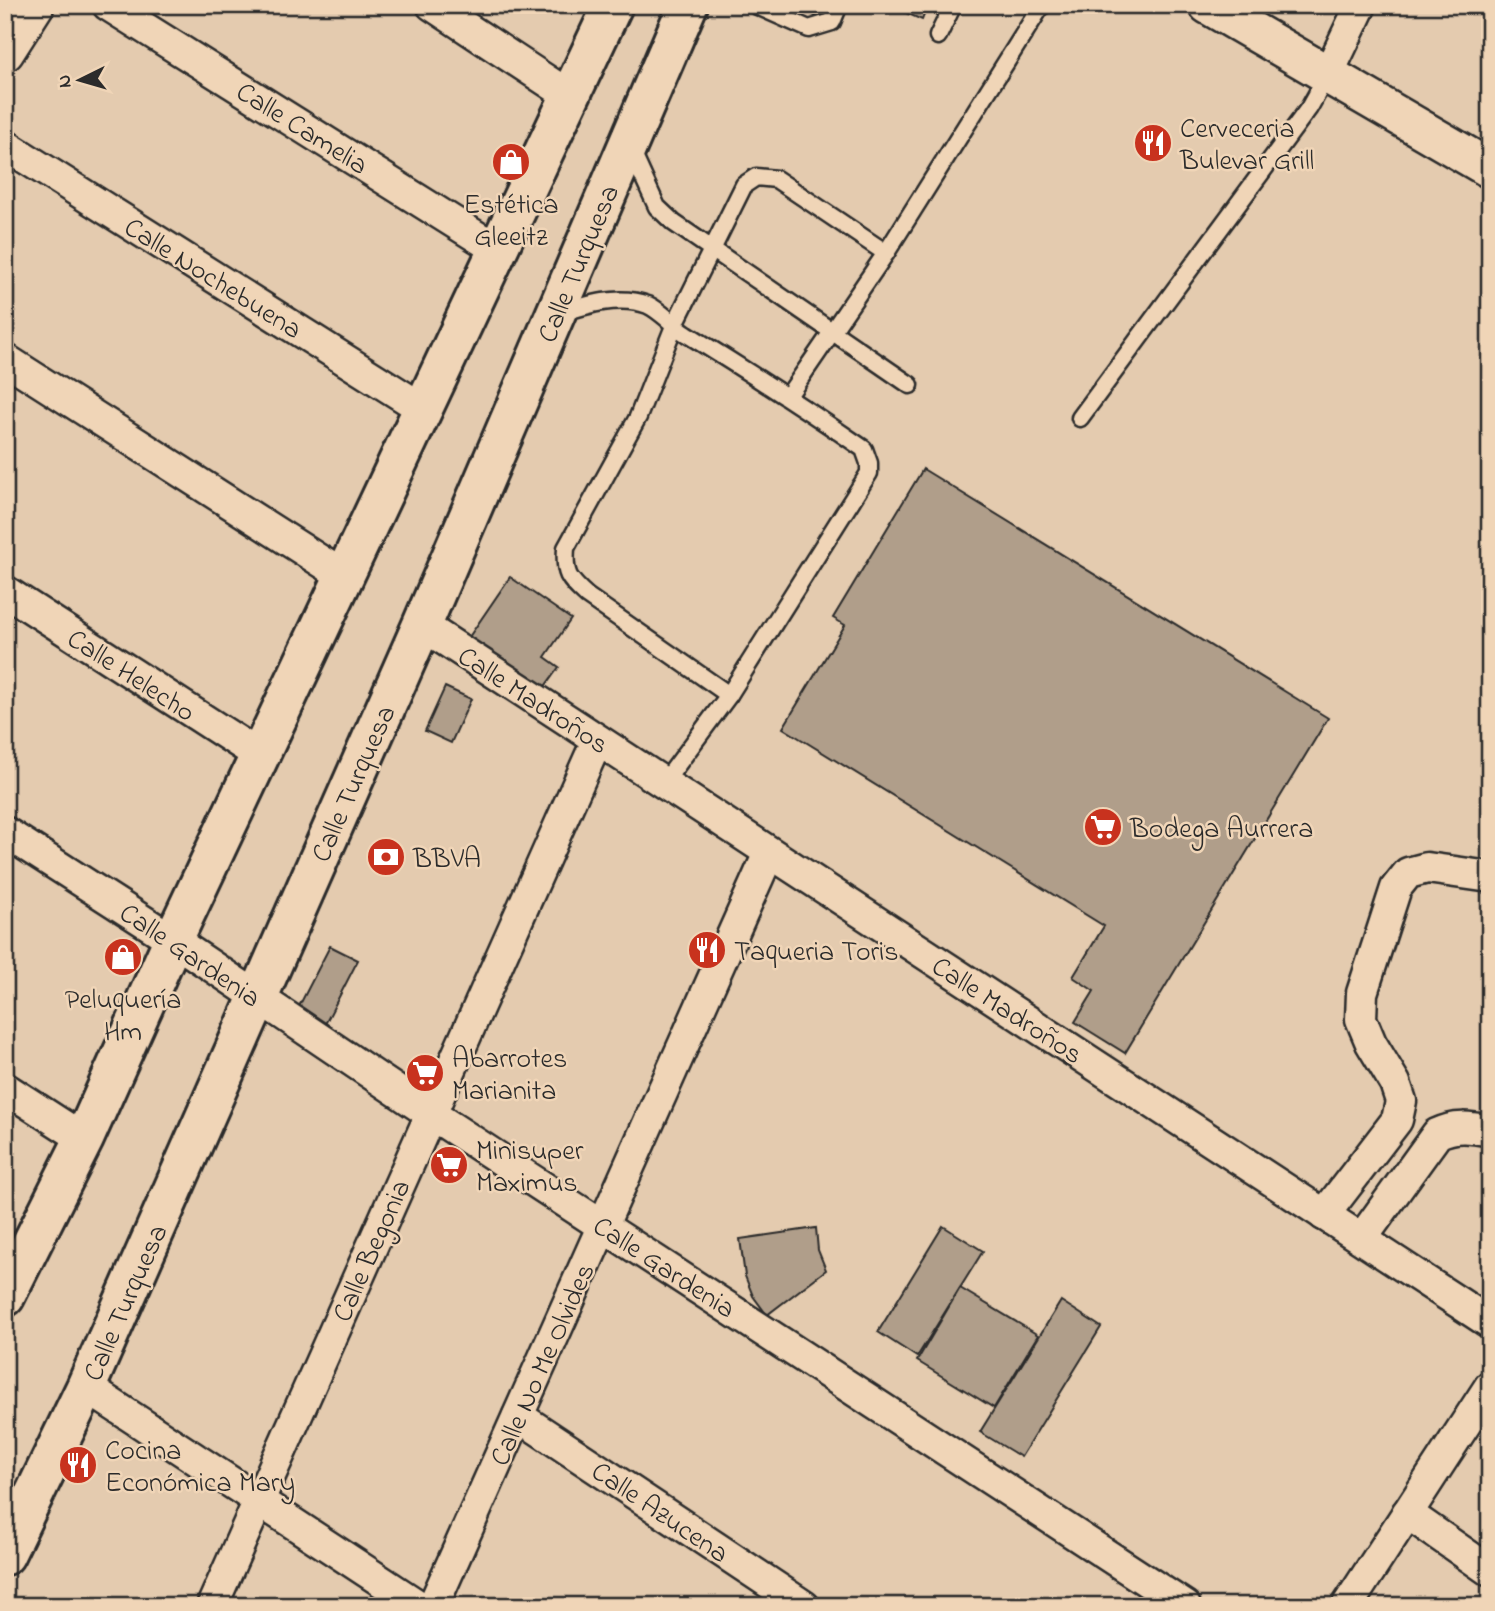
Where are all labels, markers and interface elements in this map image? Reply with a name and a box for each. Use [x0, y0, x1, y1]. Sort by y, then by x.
north arrow [46, 46, 116, 116]
street label: Calle Camelia [227, 73, 375, 187]
text: N [52, 74, 80, 89]
place label: Cerveceria Bulevar Grill [1179, 110, 1314, 183]
restaurant icon: Cerveceria Bulevar Grill [1132, 122, 1174, 164]
shop icon: Estética Gleeitz [490, 141, 532, 183]
street label: Calle Turquesa [529, 179, 632, 350]
place label: Estética Gleeitz [463, 186, 559, 259]
street label: Calle Nochebuena [115, 209, 309, 351]
street label: Calle Helecho [58, 620, 202, 734]
street label: Calle Madroños [448, 638, 616, 766]
street label: Calle Turquesa [302, 699, 408, 869]
supermarket icon: Bodega Aurrera [1082, 806, 1124, 848]
place label: Bodega Aurrera [1129, 810, 1313, 851]
bank icon: BBVA [365, 836, 407, 878]
place label: BBVA [412, 840, 481, 881]
street label: Calle Gardenia [110, 894, 268, 1019]
restaurant icon: Taqueria Toris [686, 929, 728, 971]
place label: Taqueria Toris [734, 933, 899, 974]
shop icon: Peluquería Hm [102, 936, 144, 978]
street label: Calle Madroños [922, 948, 1090, 1076]
place label: Peluquería Hm [65, 981, 181, 1054]
place label: Abarrotes Marianita [452, 1040, 567, 1113]
supermarket icon: Abarrotes Marianita [404, 1052, 446, 1094]
place label: Minisuper Maximus [476, 1132, 584, 1205]
supermarket icon: Minisuper Maximus [428, 1144, 470, 1186]
street label: Calle Begonia [324, 1174, 423, 1329]
street label: Calle Gardenia [584, 1207, 743, 1331]
street label: Calle Turquesa [74, 1218, 180, 1388]
street label: Calle No Me Olvides [481, 1258, 607, 1473]
place label: Cocina Económica Mary [105, 1432, 295, 1505]
restaurant icon: Cocina Económica Mary [57, 1444, 99, 1486]
street label: Calle Azucena [582, 1453, 736, 1575]

